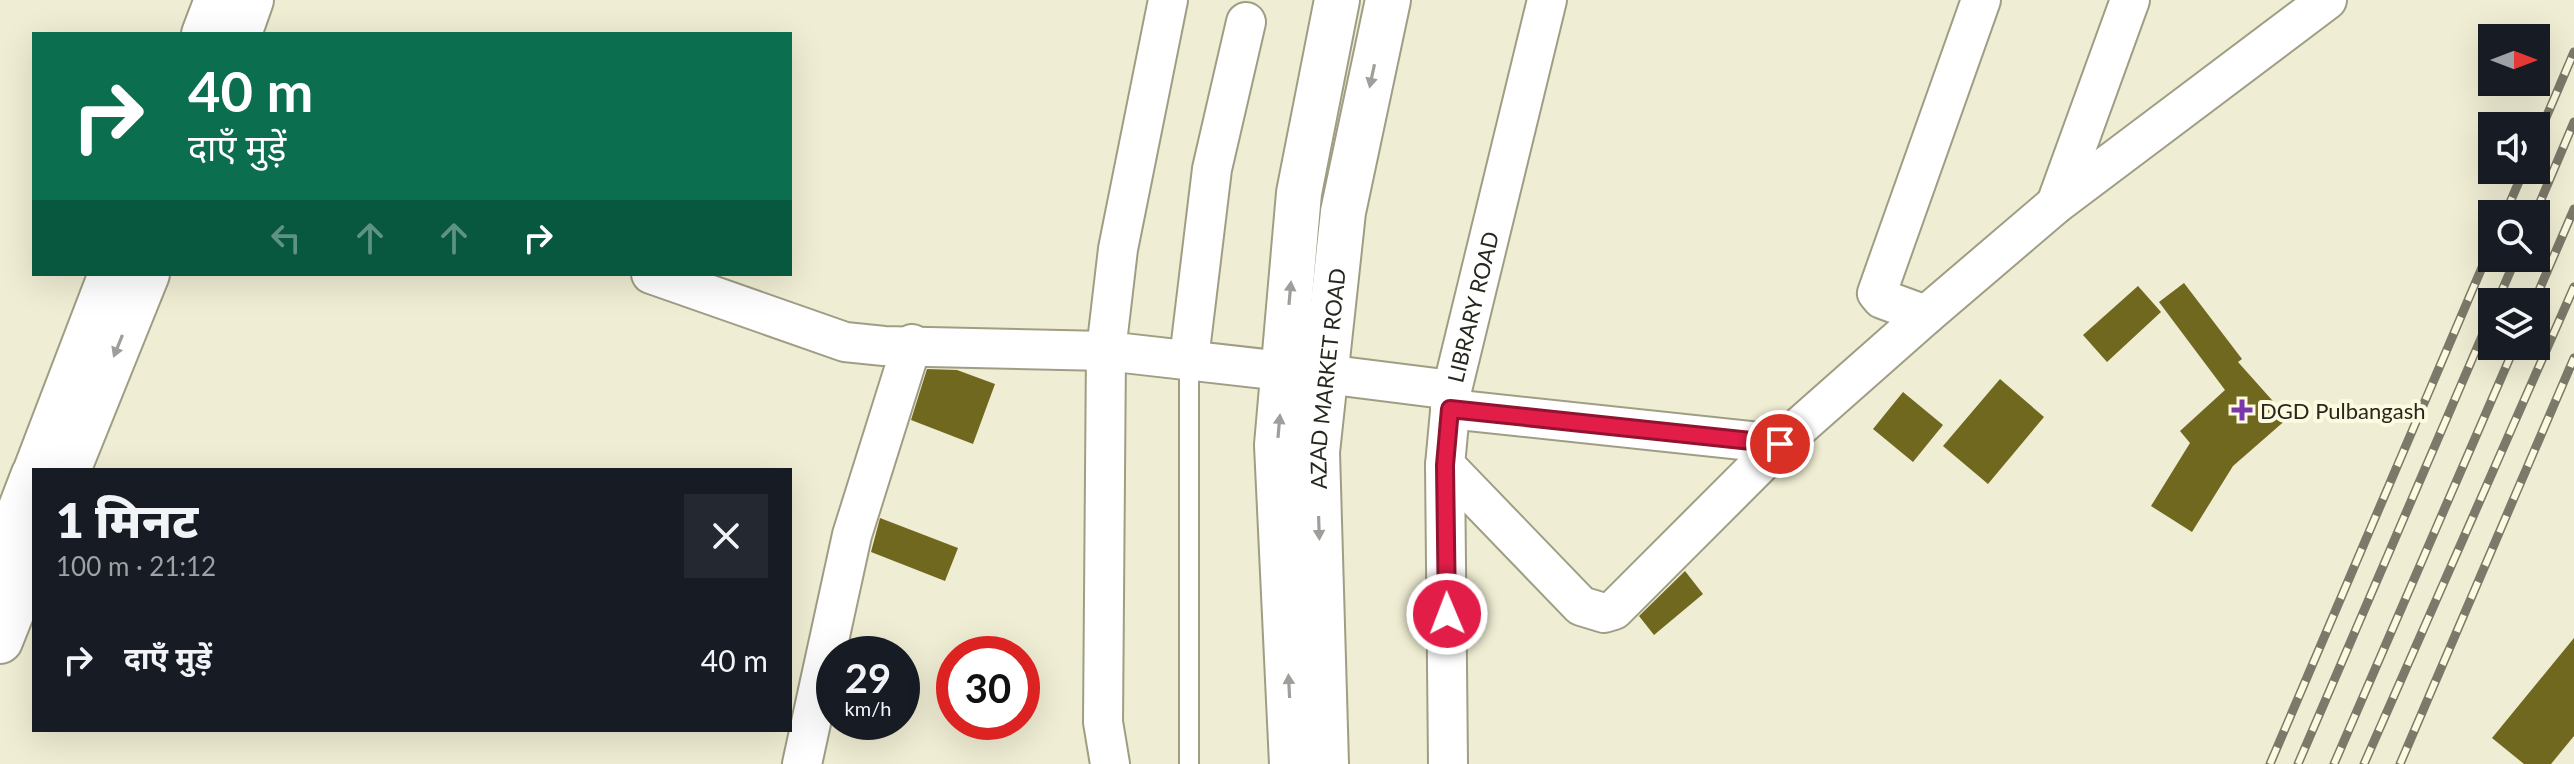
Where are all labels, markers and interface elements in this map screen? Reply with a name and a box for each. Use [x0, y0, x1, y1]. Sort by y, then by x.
north arrow [2478, 24, 2550, 96]
map controls [2478, 24, 2550, 360]
text: 40 m [188, 57, 313, 124]
icon: right [56, 64, 160, 168]
one-way arrow [1365, 64, 1378, 89]
button: sound [2478, 112, 2550, 184]
text: दाएँ मुड़ें [188, 125, 286, 169]
button: search [2478, 200, 2550, 272]
icon: left [264, 216, 308, 260]
icon: ahead [348, 216, 392, 260]
icon: ahead [432, 216, 476, 260]
icon: right [516, 216, 560, 260]
street label: LIBRARY ROAD [1441, 228, 1504, 385]
street label: AZAD MARKET ROAD [1303, 267, 1350, 490]
one-way arrow [1284, 280, 1297, 305]
button: layers [2478, 288, 2550, 360]
one-way arrow [111, 334, 124, 358]
place label: DGD Pulbangash [2260, 397, 2425, 424]
marker: DGD Pulbangash [2231, 399, 2253, 421]
pin [1746, 410, 1814, 478]
one-way arrow [1272, 413, 1285, 438]
icon: arrive [1758, 422, 1802, 466]
text: 1 मिनट [56, 491, 198, 548]
button: close [684, 494, 768, 578]
one-way arrow [1312, 516, 1325, 541]
text: 100 m · 21:12 [56, 550, 216, 582]
position arrow [1405, 572, 1489, 656]
speed limit sign: 30 [936, 636, 1040, 740]
icon: right [56, 638, 100, 682]
text: दाएँ मुड़ें [124, 639, 212, 675]
text: 40 m [701, 642, 768, 678]
text: 29 [845, 654, 891, 702]
one-way arrow [1282, 673, 1295, 698]
text: km/h [845, 696, 891, 720]

